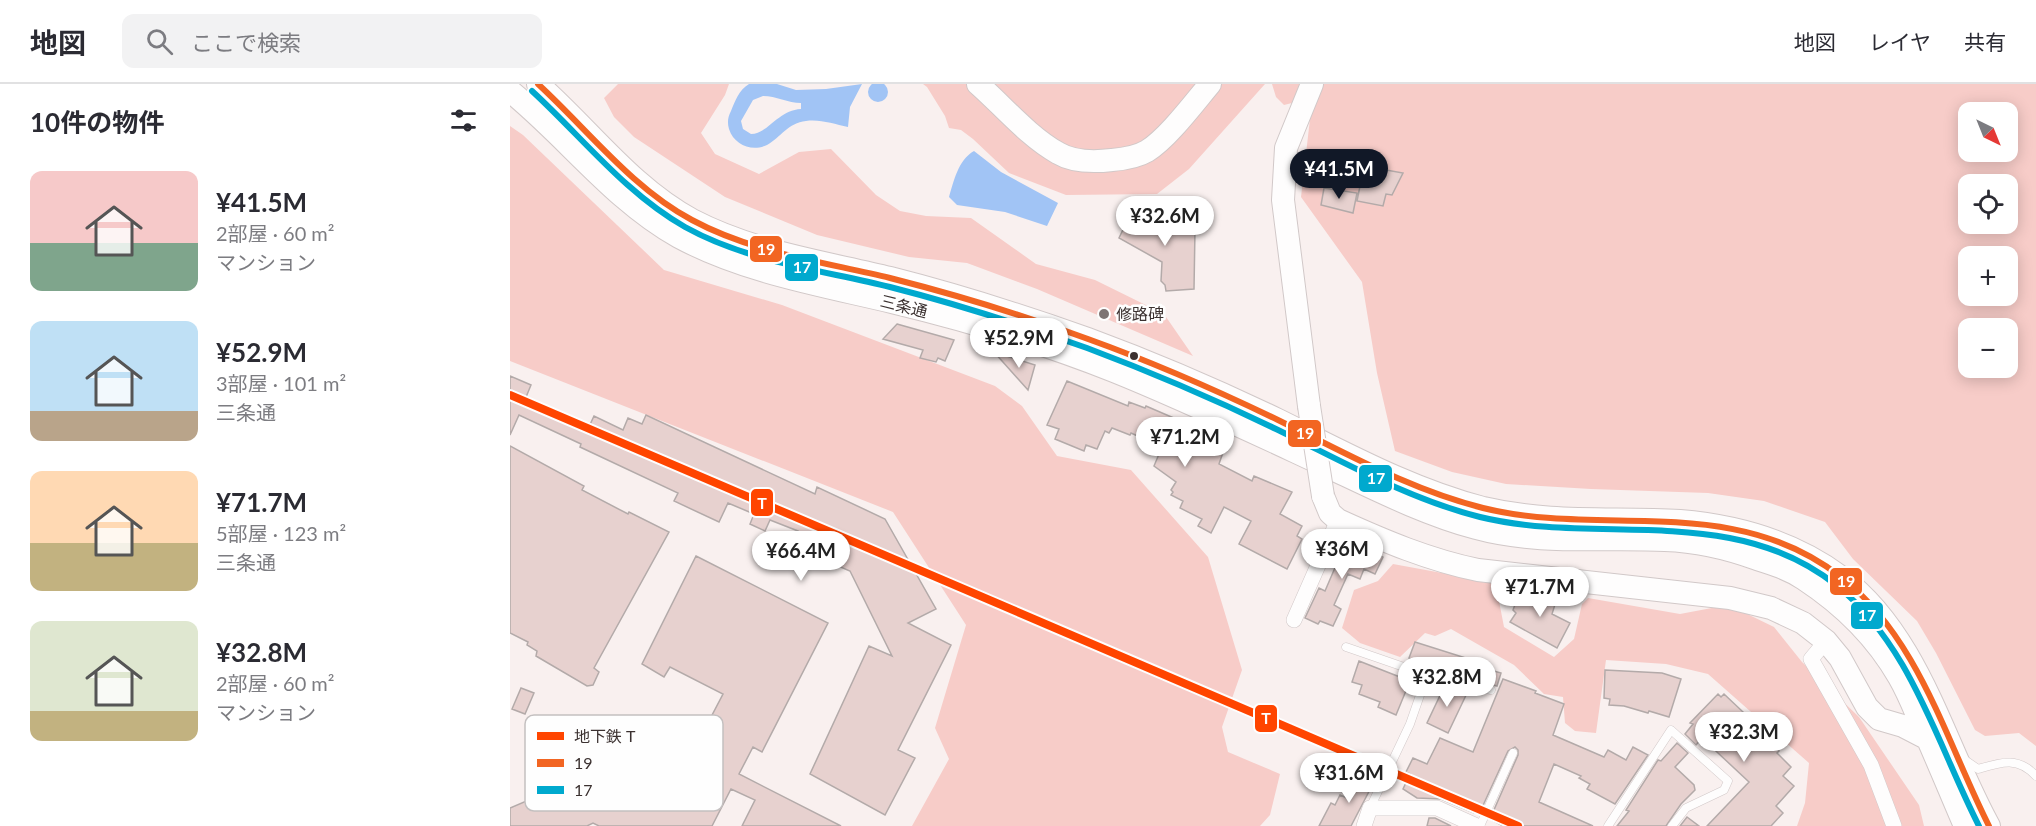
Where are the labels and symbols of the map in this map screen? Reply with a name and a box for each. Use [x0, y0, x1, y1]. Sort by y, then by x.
north arrow [1958, 102, 2018, 162]
pin: ¥41.5M [1290, 149, 1388, 200]
pin: ¥32.6M [1116, 196, 1214, 247]
line badge: 19 [749, 235, 783, 263]
text: 19 [757, 239, 775, 258]
line badge: 17 [784, 253, 819, 282]
text: 17 [793, 257, 811, 276]
street label: 三条通 [879, 290, 930, 321]
place label: 修路碑 [1116, 304, 1164, 323]
marker: 修路碑 [1097, 307, 1111, 321]
pin: ¥52.9M [970, 318, 1068, 369]
unlabelled marker [1128, 350, 1140, 362]
pin: ¥71.2M [1136, 417, 1234, 468]
line badge: 19 [1287, 419, 1322, 448]
text: 19 [1296, 423, 1314, 442]
line badge: 17 [1358, 464, 1393, 493]
text: 17 [1367, 468, 1385, 487]
line badge: T [750, 488, 774, 517]
text: T [757, 493, 767, 512]
pin: ¥36M [1306, 529, 1378, 580]
pin: ¥66.4M [752, 531, 850, 582]
pin: ¥71.7M [1491, 567, 1589, 618]
line badge: 19 [1829, 567, 1863, 596]
text: 19 [1837, 571, 1855, 590]
line badge: 17 [1850, 601, 1884, 630]
text: 17 [1858, 605, 1876, 624]
pin: ¥32.8M [1398, 657, 1496, 708]
line badge: T [1254, 704, 1278, 733]
text: T [1261, 708, 1271, 727]
pin: ¥32.3M [1695, 712, 1793, 763]
legend [525, 715, 723, 811]
text: 地下鉄 T [574, 726, 636, 745]
text: 19 [574, 753, 593, 772]
pin: ¥31.6M [1300, 753, 1398, 804]
text: 17 [574, 780, 593, 799]

